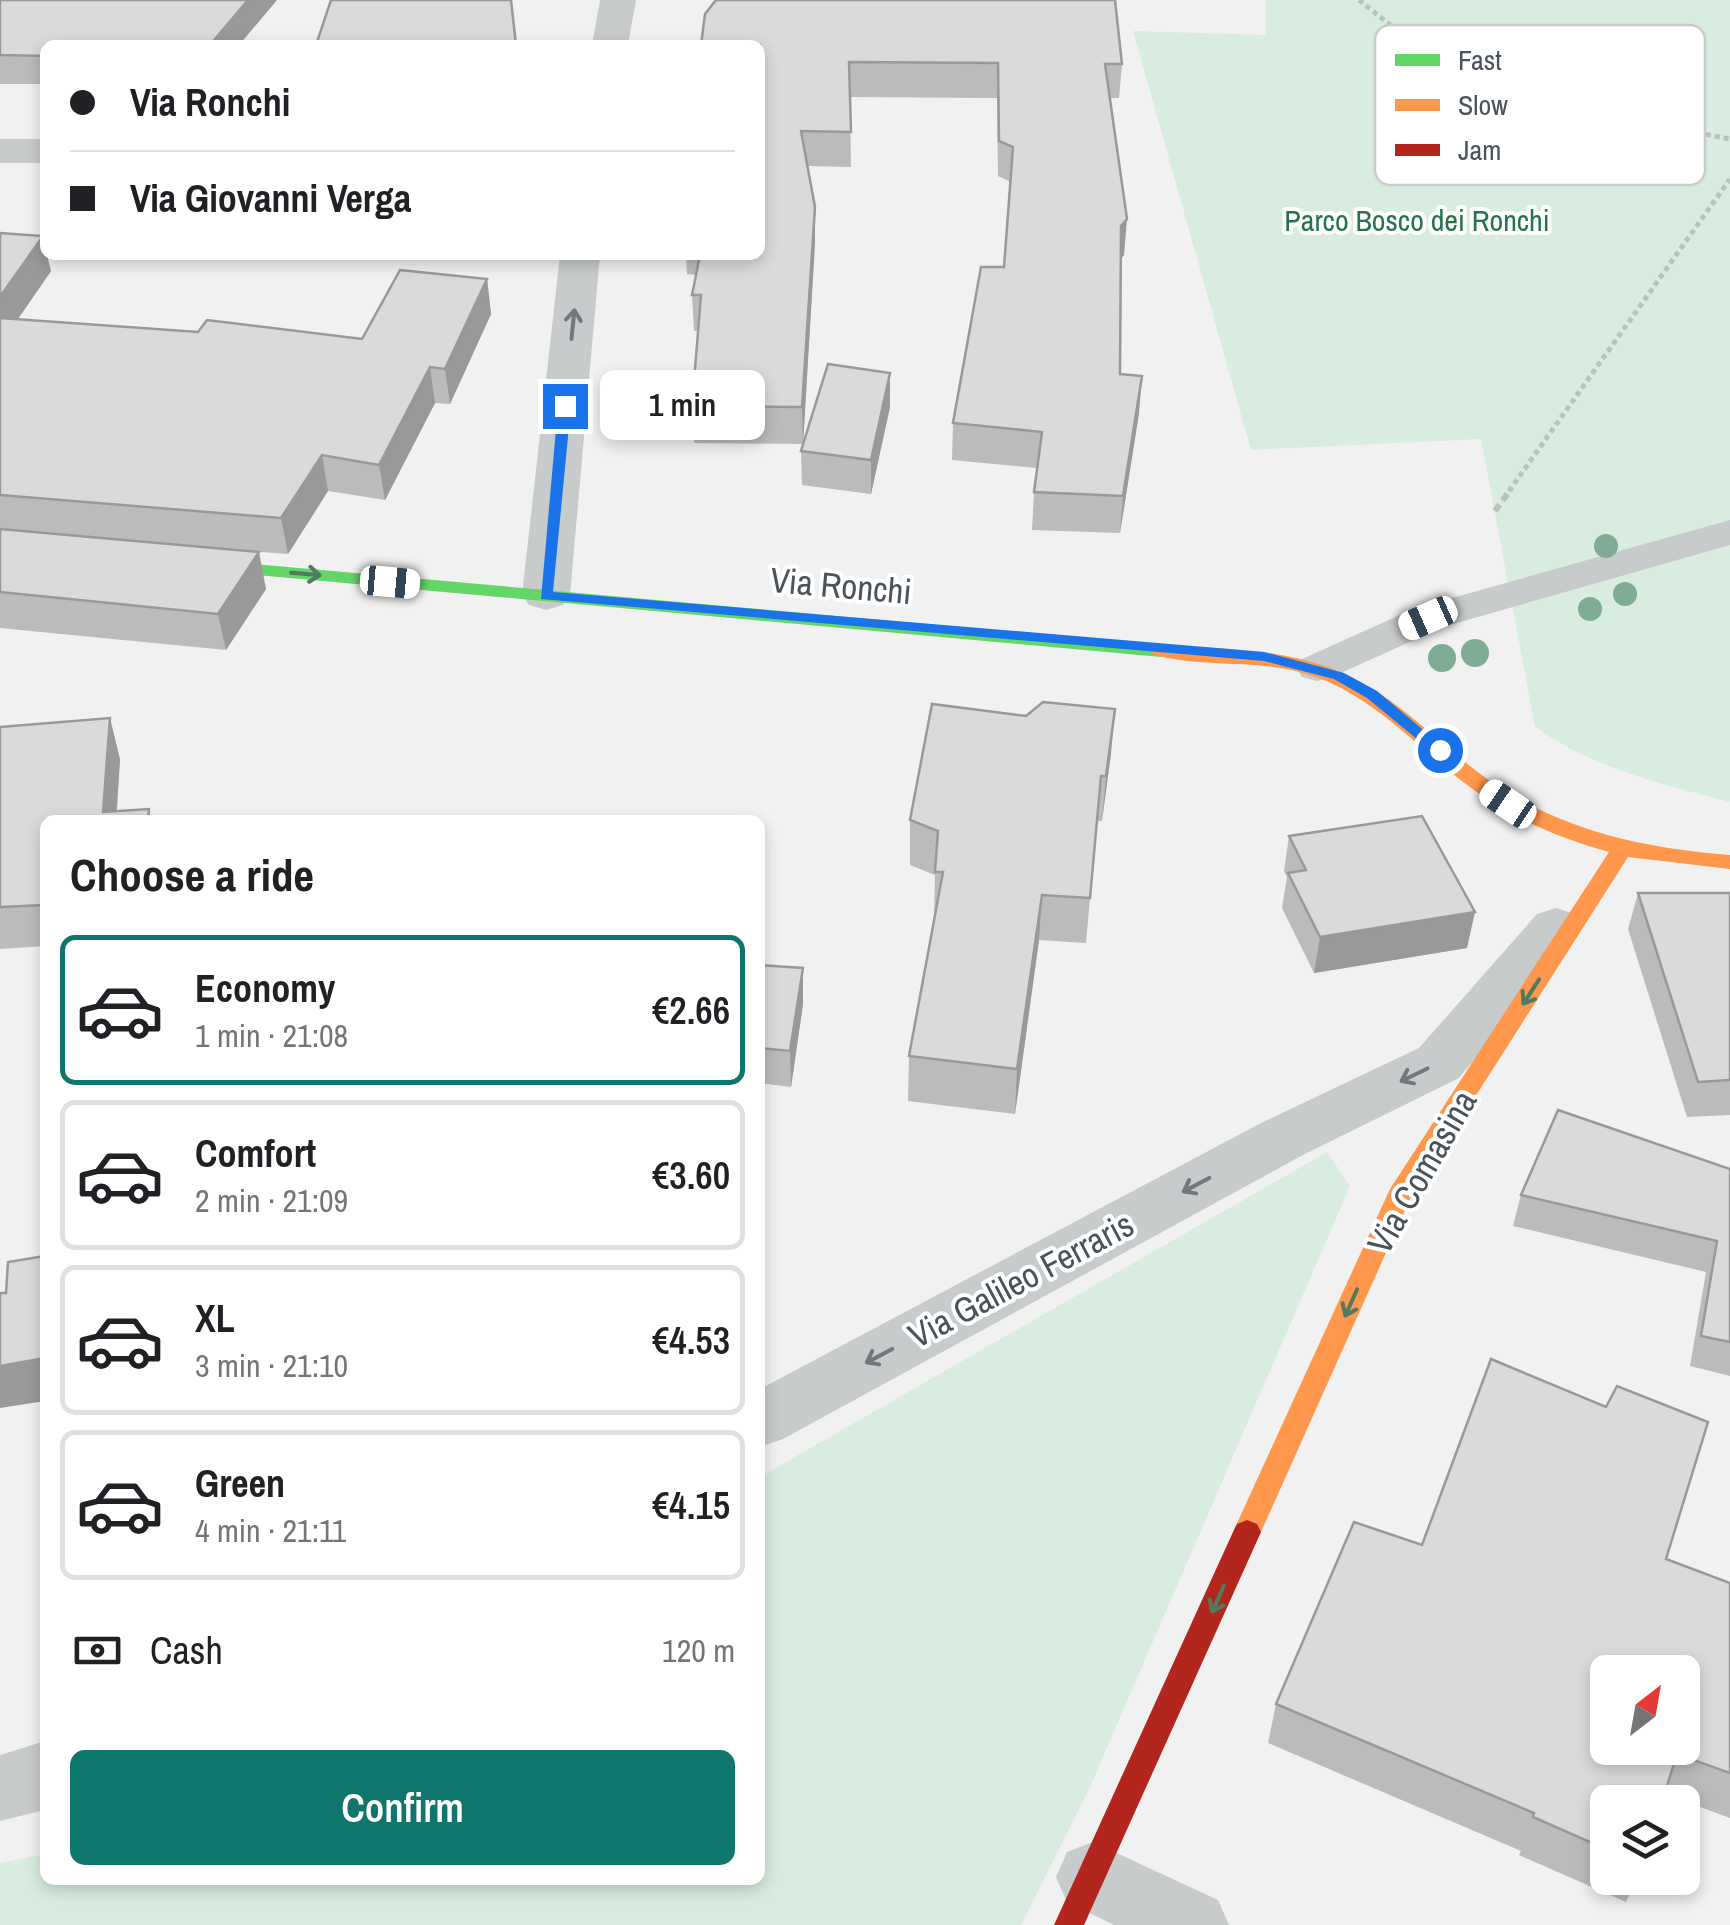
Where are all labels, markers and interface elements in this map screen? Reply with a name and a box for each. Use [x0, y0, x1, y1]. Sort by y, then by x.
legend [1375, 25, 1705, 185]
text: Fast [1458, 41, 1502, 79]
text: Via Ronchi [130, 77, 291, 128]
text: Slow [1458, 86, 1508, 124]
text: Jam [1458, 131, 1501, 169]
text: Via Giovanni Verga [130, 173, 411, 224]
park label: Parco Bosco dei Ronchi [1284, 200, 1550, 240]
one-way arrow [564, 309, 583, 341]
callout: 1 min [600, 371, 765, 441]
text: 1 min [649, 383, 716, 426]
route end [543, 384, 588, 429]
street label: Via Ronchi [769, 556, 914, 615]
car [359, 564, 421, 600]
one-way arrow [290, 565, 322, 584]
car [1394, 592, 1462, 644]
route start [1418, 728, 1463, 773]
car [1475, 775, 1541, 833]
text: Choose a ride [70, 844, 314, 905]
text: Economy [195, 963, 335, 1014]
icon: car [75, 965, 165, 1055]
one-way arrow [1520, 977, 1541, 1006]
text: €2.66 [652, 985, 730, 1036]
text: 1 min · 21:08 [195, 1014, 348, 1057]
one-way arrow [1400, 1066, 1429, 1085]
street label: Via Comasina [1356, 1081, 1487, 1262]
text: Comfort [195, 1128, 316, 1179]
icon: car [75, 1130, 165, 1220]
text: €3.60 [652, 1150, 730, 1201]
one-way arrow [1182, 1176, 1211, 1196]
text: 2 min · 21:09 [195, 1179, 348, 1222]
street label: Via Galileo Ferraris [900, 1200, 1142, 1359]
one-way arrow [1341, 1287, 1360, 1317]
text: XL [195, 1293, 235, 1344]
icon: car [75, 1295, 165, 1385]
text: €4.53 [652, 1315, 730, 1366]
text: 3 min · 21:10 [195, 1344, 348, 1387]
one-way arrow [865, 1347, 895, 1367]
text: Green [195, 1458, 285, 1509]
icon: car [75, 1460, 165, 1550]
text: €4.15 [652, 1480, 730, 1531]
text: 4 min · 21:11 [195, 1509, 346, 1552]
one-way arrow [1208, 1583, 1226, 1614]
icon: cash [70, 1623, 125, 1678]
text: Cash [150, 1625, 223, 1676]
text: 120 m [662, 1629, 735, 1672]
north arrow [1590, 1655, 1700, 1765]
map controls [1590, 1655, 1700, 1895]
button: Confirm [70, 1750, 735, 1865]
button: layers [1590, 1785, 1700, 1895]

